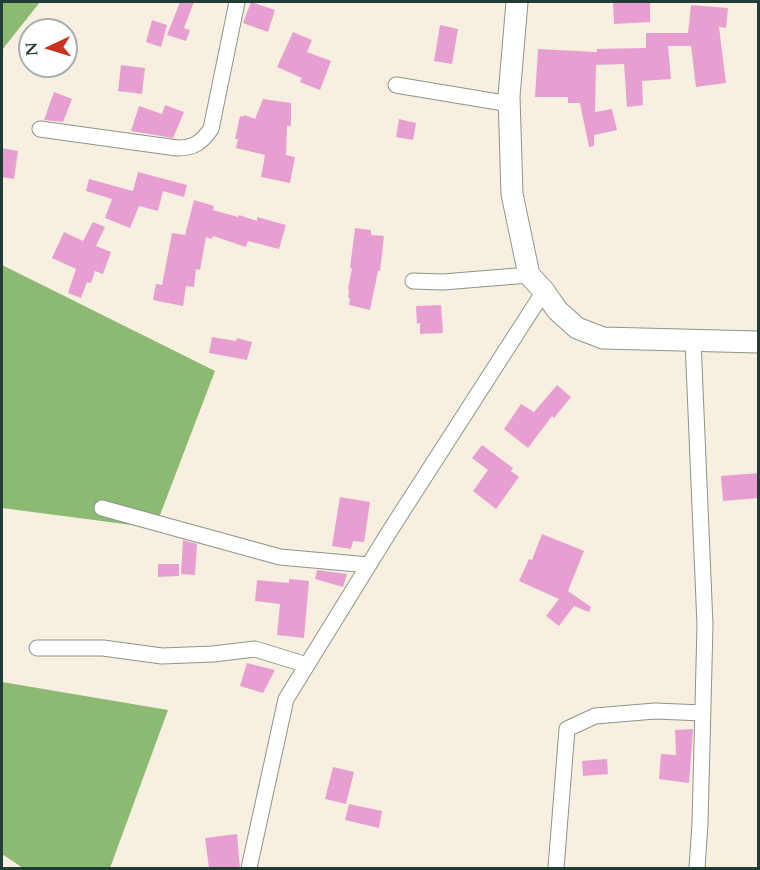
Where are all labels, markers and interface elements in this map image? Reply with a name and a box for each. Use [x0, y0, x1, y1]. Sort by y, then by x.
north arrow [18, 18, 78, 78]
text: N [21, 41, 43, 57]

